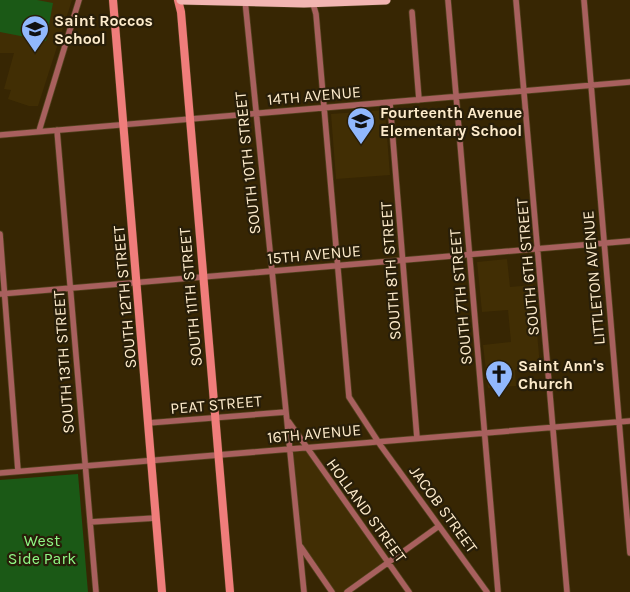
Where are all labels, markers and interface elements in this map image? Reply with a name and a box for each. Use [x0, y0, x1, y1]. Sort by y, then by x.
place label: Saint Roccos School [54, 11, 153, 48]
school or university icon: Saint Roccos School [20, 14, 50, 53]
street label: 14TH AVENUE [266, 82, 362, 109]
street label: SOUTH 10TH STREET [231, 90, 264, 235]
place label: Fourteenth Avenue Elementary School [380, 103, 522, 140]
school or university icon: Fourteenth Avenue Elementary School [346, 106, 376, 145]
street label: SOUTH 6TH STREET [512, 197, 543, 337]
street label: SOUTH 8TH STREET [376, 201, 405, 341]
street label: LITTLETON AVENUE [578, 210, 609, 346]
street label: SOUTH 12TH STREET [109, 225, 140, 369]
street label: SOUTH 11TH STREET [175, 227, 206, 367]
street label: SOUTH 7TH STREET [445, 228, 476, 366]
street label: 15TH AVENUE [266, 241, 362, 268]
street label: SOUTH 13TH STREET [49, 290, 78, 434]
place label: Saint Ann's Church [518, 356, 604, 393]
church icon: Saint Ann's Church [484, 359, 514, 398]
street label: PEAT STREET [170, 391, 263, 418]
street label: 16TH AVENUE [266, 420, 362, 447]
street label: HOLLAND STREET [322, 455, 411, 566]
street label: JACOB STREET [406, 462, 482, 557]
park label: West Side Park [8, 531, 76, 568]

